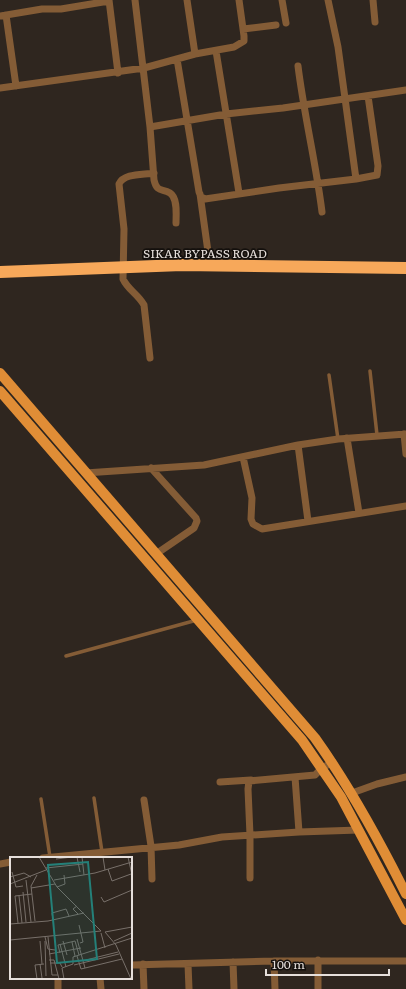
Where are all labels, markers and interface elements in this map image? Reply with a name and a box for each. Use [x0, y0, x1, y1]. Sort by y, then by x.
street label: SIKAR BYPASS ROAD [143, 244, 267, 262]
inset map [10, 857, 132, 979]
scale bar [266, 951, 389, 977]
text: 100 m [272, 955, 305, 973]

